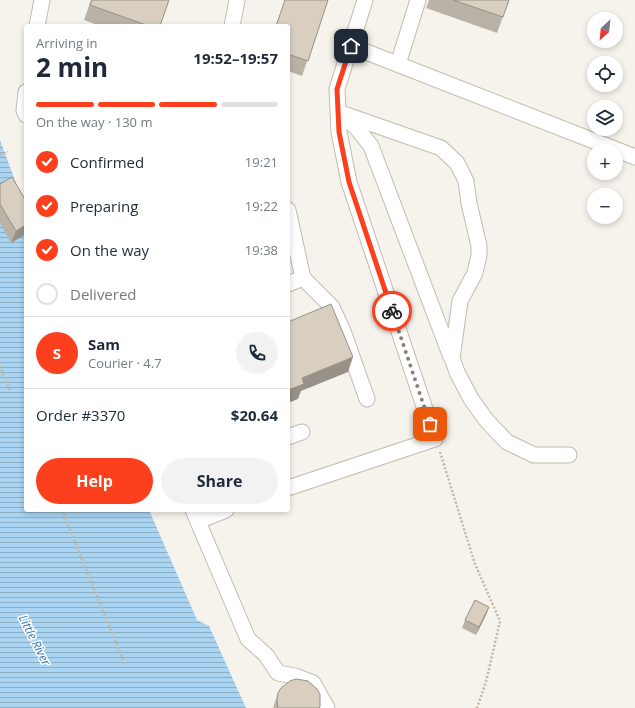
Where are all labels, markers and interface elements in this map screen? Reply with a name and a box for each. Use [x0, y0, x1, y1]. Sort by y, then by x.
north arrow [587, 12, 623, 48]
map controls [587, 12, 623, 224]
pin [334, 29, 368, 63]
text: Arriving in [36, 34, 98, 52]
icon: home [340, 35, 362, 57]
text: 19:52–19:57 [193, 48, 278, 68]
text: 2 min [36, 49, 108, 85]
button: locate [587, 56, 623, 92]
button: layers [587, 100, 623, 136]
text: On the way · 130 m [36, 113, 152, 131]
button: + [587, 144, 623, 180]
icon: check [36, 151, 58, 173]
text: Confirmed [70, 152, 144, 172]
text: 19:21 [245, 153, 278, 171]
button: − [587, 188, 623, 224]
icon: check [36, 195, 58, 217]
text: Preparing [70, 196, 138, 216]
text: 19:22 [245, 197, 278, 215]
icon: check [36, 239, 58, 261]
text: On the way [70, 240, 149, 260]
text: 19:38 [245, 241, 278, 259]
text: Delivered [70, 284, 137, 304]
courier [372, 291, 412, 331]
icon: bike [381, 300, 403, 322]
button: phone [236, 332, 278, 374]
text: Sam [88, 334, 120, 354]
text: S [53, 343, 61, 363]
text: Courier · 4.7 [88, 354, 162, 372]
text: Order #3370 [36, 405, 125, 425]
text: $20.64 [231, 405, 278, 425]
pin [413, 407, 447, 441]
icon: bag [419, 413, 441, 435]
button: Help [36, 458, 153, 504]
button: Share [161, 458, 278, 504]
water label: Little River [15, 612, 56, 669]

